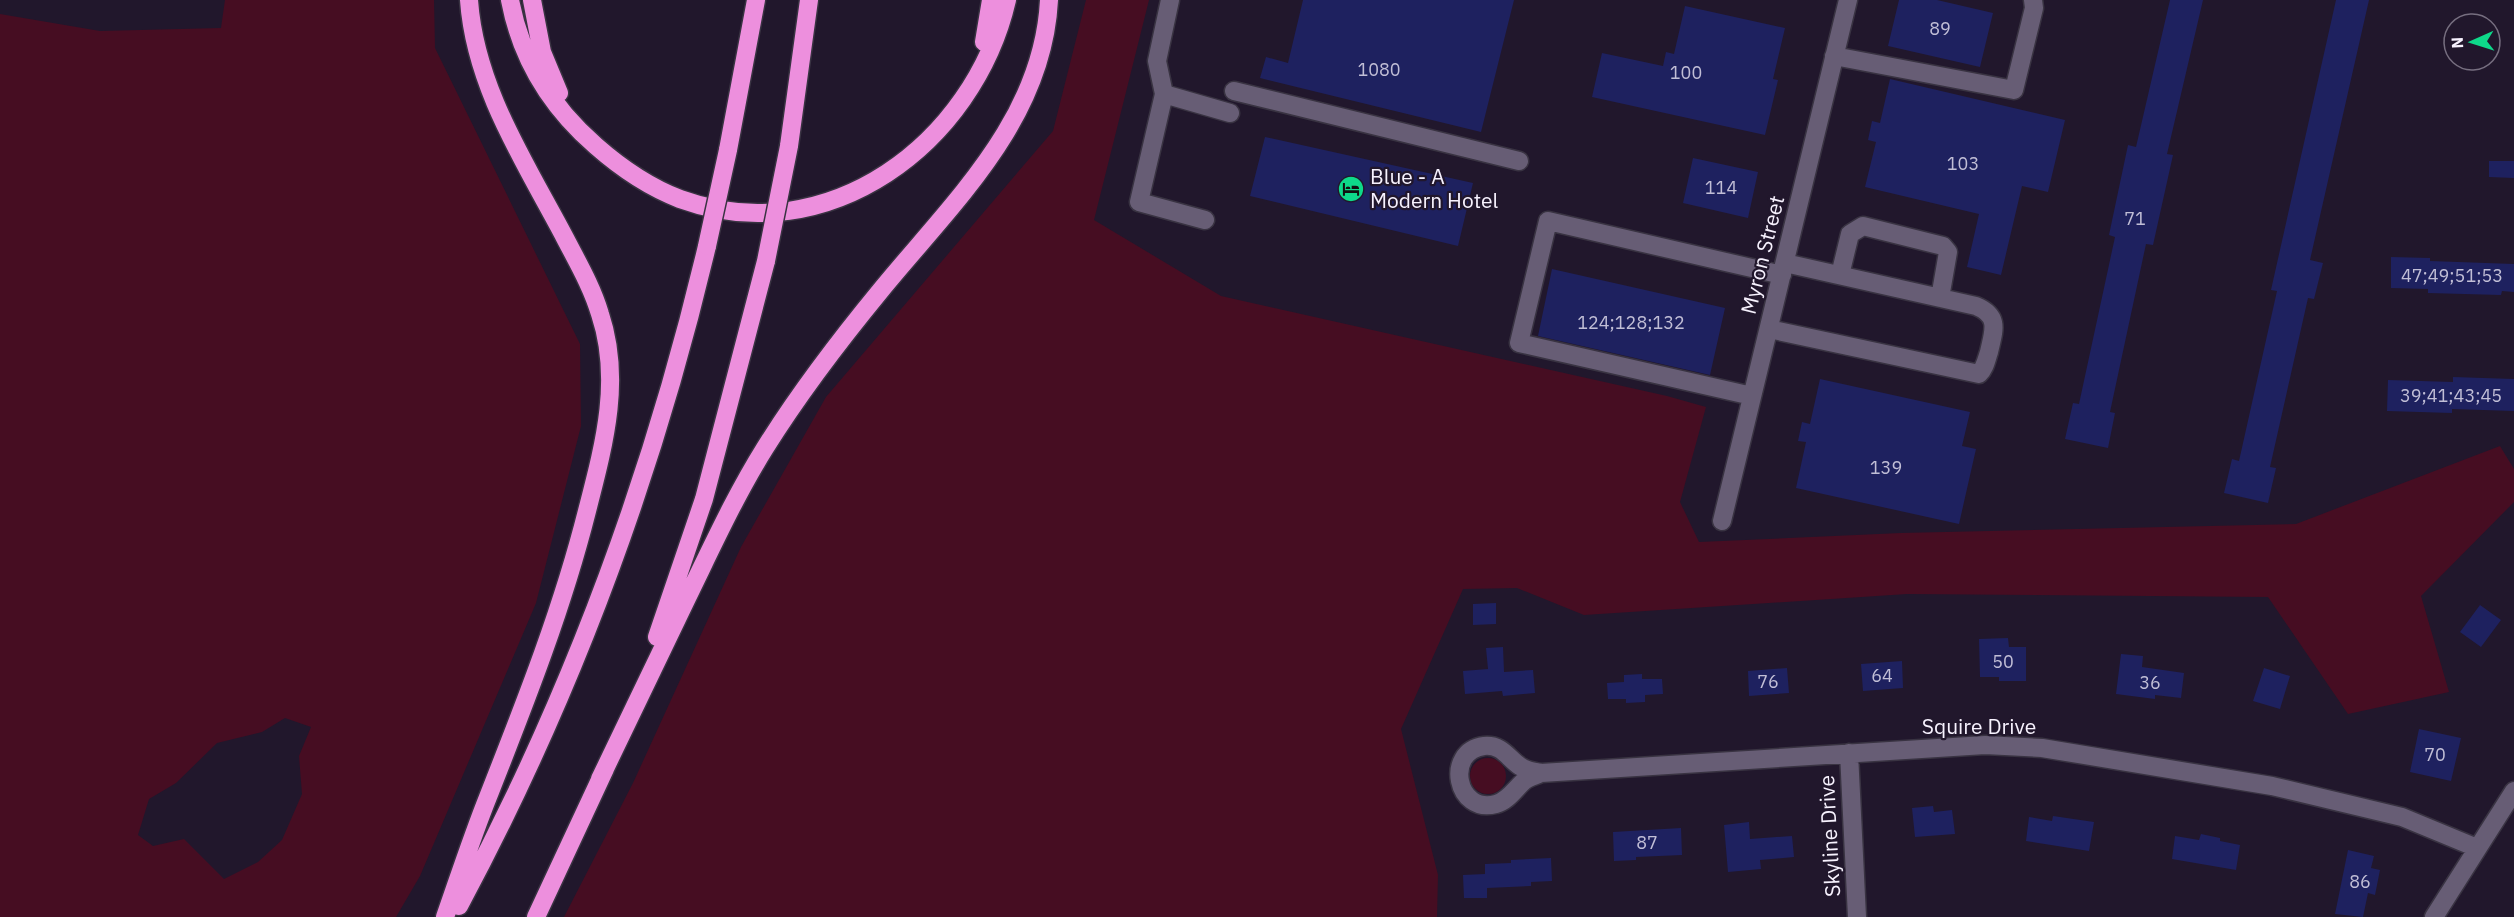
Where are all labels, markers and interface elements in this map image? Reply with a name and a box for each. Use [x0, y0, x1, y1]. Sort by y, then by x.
north arrow [2442, 12, 2502, 72]
house number: 89 [1929, 17, 1951, 40]
text: N [2447, 36, 2467, 49]
house number: 1080 [1357, 58, 1401, 81]
house number: 100 [1670, 61, 1702, 84]
house number: 103 [1947, 152, 1979, 175]
place label: Blue - A Modern Hotel [1370, 162, 1499, 214]
hotel icon: Blue - A Modern Hotel [1336, 174, 1366, 204]
house number: 114 [1705, 176, 1737, 199]
street label: Myron Street [1734, 192, 1790, 317]
house number: 71 [2124, 207, 2146, 230]
house number: 47;49;51;53 [2401, 264, 2503, 287]
house number: 124;128;132 [1577, 311, 1685, 334]
house number: 39;41;43;45 [2400, 384, 2502, 407]
house number: 139 [1870, 456, 1902, 479]
house number: 50 [1992, 650, 2014, 673]
house number: 64 [1871, 664, 1893, 687]
house number: 76 [1757, 670, 1779, 693]
house number: 36 [2139, 671, 2161, 694]
street label: Squire Drive [1922, 712, 2036, 740]
house number: 70 [2424, 743, 2446, 766]
street label: Skyline Drive [1812, 774, 1846, 898]
house number: 87 [1636, 831, 1658, 854]
house number: 86 [2349, 870, 2371, 893]

